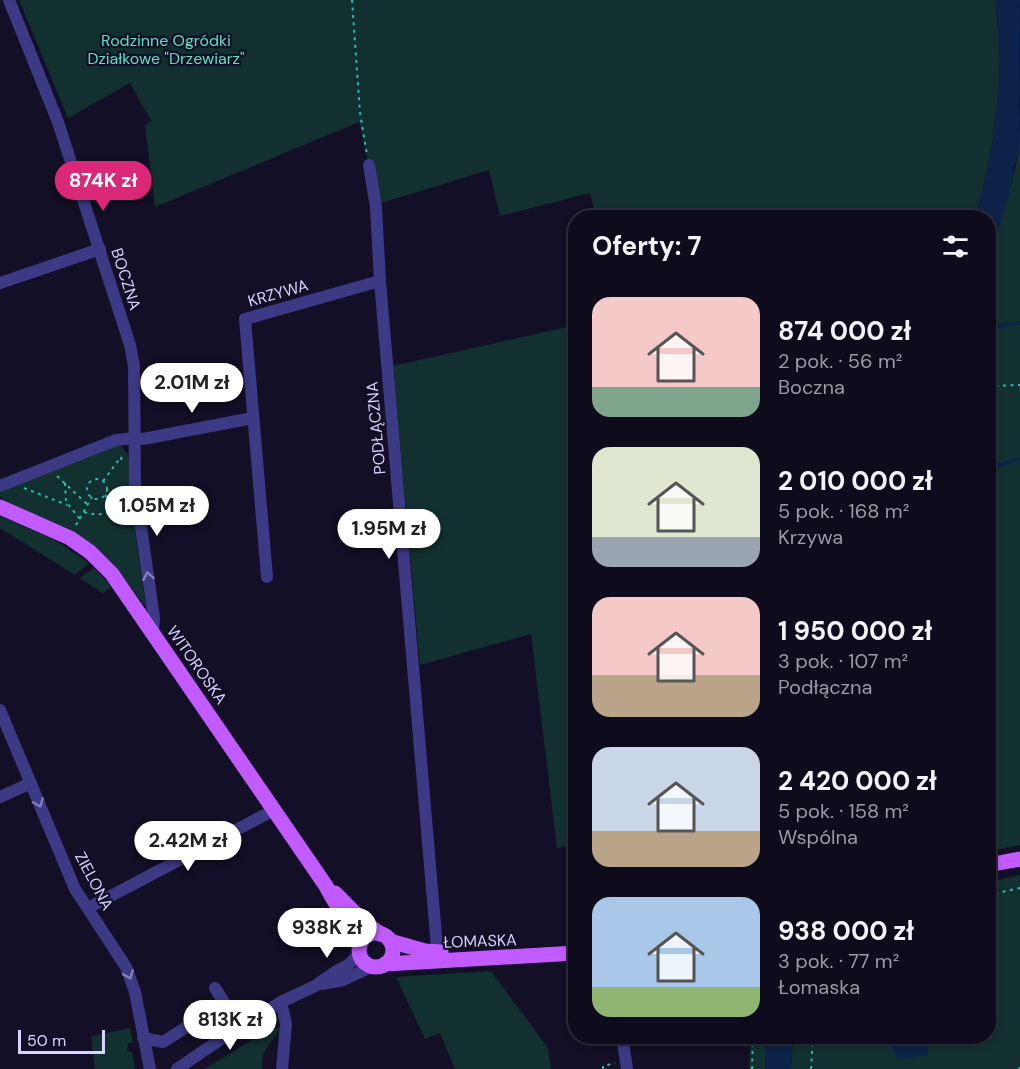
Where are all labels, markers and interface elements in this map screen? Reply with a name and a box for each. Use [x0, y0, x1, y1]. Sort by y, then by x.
park label: Rodzinne Ogródki Działkowe "Drzewiarz" [87, 30, 245, 69]
pin: 874K zł [48, 161, 158, 212]
text: 874K zł [69, 167, 137, 193]
text: Oferty: 7 [592, 229, 701, 263]
icon: filters [939, 230, 972, 263]
street label: BOCZNA [106, 245, 146, 313]
street label: KRZYWA [245, 274, 311, 312]
text: 874 000 zł [778, 314, 911, 348]
icon: home [640, 321, 712, 393]
text: 2 pok. · 56 m² [778, 348, 902, 374]
pin: 2.01M zł [130, 363, 254, 414]
text: 2.01M zł [154, 369, 230, 395]
text: Boczna [778, 374, 845, 400]
street label: PODŁĄCZNA [361, 380, 391, 475]
text: 2 010 000 zł [778, 464, 933, 498]
icon: home [640, 471, 712, 543]
pin: 1.05M zł [95, 486, 219, 537]
text: 1.05M zł [119, 492, 195, 518]
text: 5 pok. · 168 m² [778, 498, 909, 524]
pin: 1.95M zł [327, 509, 451, 560]
text: 1.95M zł [352, 515, 426, 541]
text: Krzywa [778, 524, 843, 550]
one-way arrow [143, 571, 155, 581]
text: 1 950 000 zł [778, 614, 932, 648]
icon: home [640, 621, 712, 693]
street label: WITOROSKA [162, 622, 232, 709]
text: 3 pok. · 107 m² [778, 648, 908, 674]
text: Podłączna [778, 674, 872, 700]
text: 2 420 000 zł [778, 764, 937, 798]
icon: home [640, 771, 712, 843]
one-way arrow [32, 797, 44, 808]
text: 5 pok. · 158 m² [778, 798, 909, 824]
pin: 2.42M zł [126, 821, 250, 872]
text: Wspólna [778, 824, 858, 850]
text: 2.42M zł [148, 827, 228, 853]
street label: ZIELONA [70, 848, 118, 914]
pin: 938K zł [272, 908, 382, 959]
text: 938K zł [292, 914, 362, 940]
text: 938 000 zł [778, 914, 914, 948]
icon: home [640, 921, 712, 993]
street label: ŁOMASKA [443, 929, 517, 953]
text: 3 pok. · 77 m² [778, 948, 899, 974]
one-way arrow [121, 969, 134, 980]
text: Łomaska [778, 974, 860, 1000]
pin: 813K zł [175, 1000, 285, 1051]
text: 813K zł [197, 1006, 263, 1032]
scale bar [18, 1027, 105, 1054]
text: 50 m [27, 1030, 66, 1051]

